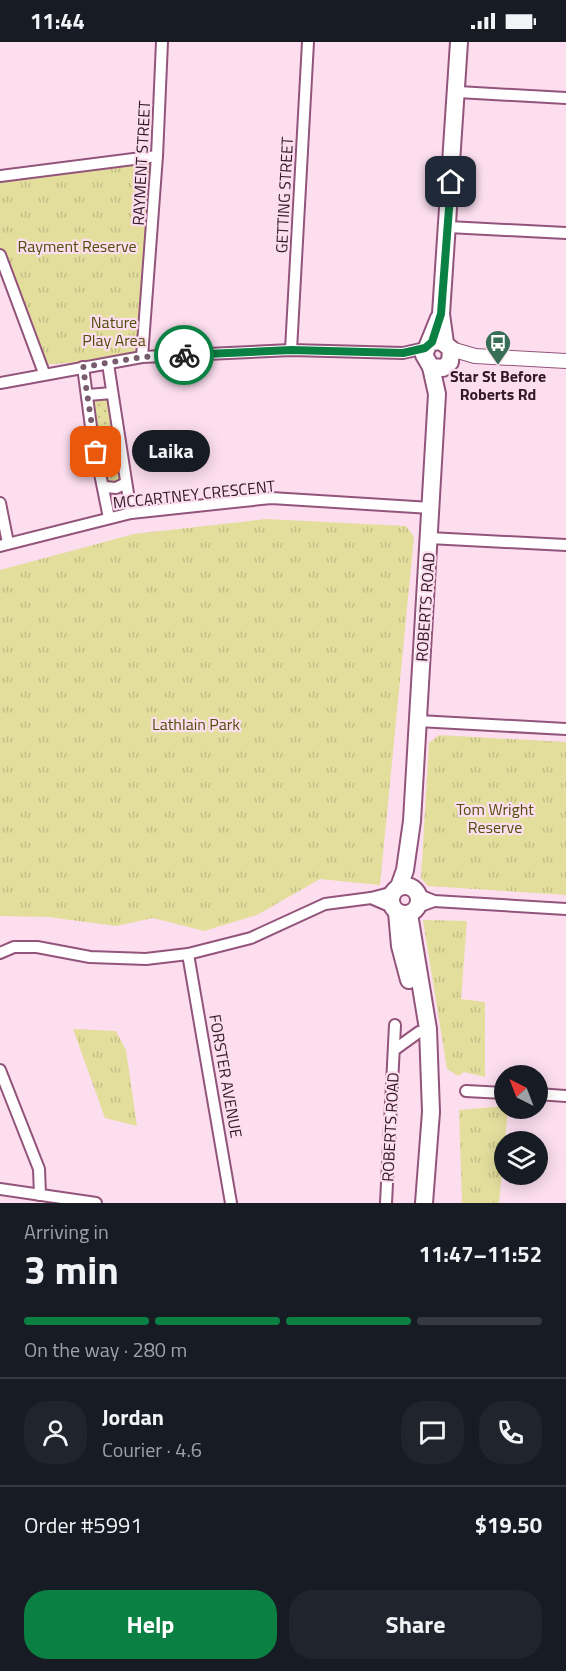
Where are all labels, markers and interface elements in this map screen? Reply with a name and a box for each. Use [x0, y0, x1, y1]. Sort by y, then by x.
text: 11:44 [30, 4, 85, 38]
street label: RAYMENT STREET [126, 99, 156, 226]
street label: GETTING STREET [269, 136, 299, 254]
pin [425, 156, 476, 207]
icon: home [434, 165, 467, 198]
park label: Rayment Reserve [17, 234, 137, 258]
park label: Nature Play Area [82, 310, 146, 352]
courier [154, 325, 214, 385]
bus stop icon: Star St Before Roberts Rd [483, 328, 513, 366]
icon: bike [168, 339, 201, 372]
place label: Star St Before Roberts Rd [450, 364, 546, 406]
pin [70, 426, 121, 477]
callout: Laika [132, 431, 210, 473]
icon: bag [79, 435, 112, 468]
text: Laika [148, 435, 194, 466]
street label: MCCARTNEY CRESCENT [112, 473, 277, 514]
street label: ROBERTS ROAD [409, 552, 441, 662]
park label: Lathlain Park [152, 712, 240, 736]
park label: Tom Wright Reserve [456, 797, 534, 839]
street label: FORSTER AVENUE [203, 1012, 249, 1140]
north arrow [494, 1065, 548, 1119]
map controls [494, 1065, 548, 1185]
street label: ROBERTS ROAD [375, 1072, 405, 1182]
button: layers [494, 1131, 548, 1185]
text: Arriving in [24, 1216, 109, 1247]
text: 11:47–11:52 [419, 1237, 542, 1271]
text: 3 min [24, 1240, 119, 1299]
text: On the way · 280 m [24, 1334, 187, 1365]
text: Jordan [102, 1400, 164, 1434]
button: person [24, 1401, 87, 1464]
button: chat [401, 1401, 464, 1464]
button: phone [479, 1401, 542, 1464]
text: Courier · 4.6 [102, 1434, 202, 1465]
text: Order #5991 [24, 1508, 143, 1542]
text: $19.50 [475, 1508, 542, 1542]
button: Help [24, 1590, 277, 1659]
button: Share [289, 1590, 542, 1659]

